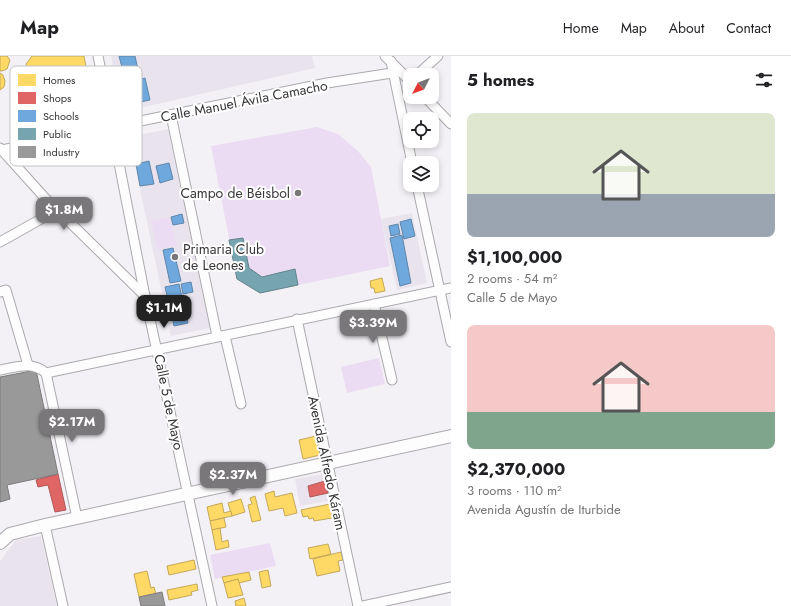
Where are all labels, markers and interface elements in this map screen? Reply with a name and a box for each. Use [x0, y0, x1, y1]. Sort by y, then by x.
text: Map [20, 14, 59, 41]
text: Home [563, 18, 599, 38]
text: Map [621, 18, 647, 38]
text: About [669, 18, 704, 38]
text: Contact [726, 18, 771, 38]
legend [10, 66, 142, 166]
north arrow [403, 68, 439, 104]
map controls [403, 68, 439, 192]
text: 5 homes [467, 68, 534, 92]
icon: filters [753, 69, 775, 91]
text: Homes [43, 72, 76, 88]
street label: Calle Manuel Ávila Camacho [159, 75, 330, 127]
text: Shops [43, 90, 72, 106]
text: Schools [43, 108, 80, 124]
button: locate [403, 112, 439, 148]
text: Public [43, 126, 72, 142]
icon: home [585, 139, 657, 211]
text: Industry [43, 144, 80, 160]
button: layers [403, 156, 439, 192]
place label: Campo de Béisbol [180, 183, 290, 203]
marker: Campo de Béisbol [293, 188, 303, 198]
pin: $1.8M [36, 197, 92, 231]
text: $1.8M [45, 200, 83, 219]
place label: Primaria Club de Leones [183, 239, 264, 275]
text: $1,100,000 [467, 245, 562, 269]
marker: Primaria Club de Leones [170, 252, 180, 262]
text: 2 rooms · 54 m² [467, 269, 557, 288]
text: Calle 5 de Mayo [467, 288, 557, 307]
pin: $1.1M [136, 295, 192, 329]
text: $1.1M [145, 298, 183, 317]
pin: $3.39M [340, 310, 406, 344]
text: $3.39M [349, 313, 397, 332]
icon: home [585, 351, 657, 423]
street label: Calle 5 de Mayo [149, 352, 189, 452]
street label: Avenida Alfredo Káram [303, 394, 351, 532]
pin: $2.17M [39, 409, 105, 443]
text: $2.17M [49, 412, 95, 431]
text: $2,370,000 [467, 457, 565, 481]
pin: $2.37M [200, 462, 266, 496]
text: $2.37M [209, 465, 257, 484]
text: 3 rooms · 110 m² [467, 481, 562, 500]
text: Avenida Agustín de Iturbide [467, 500, 621, 519]

